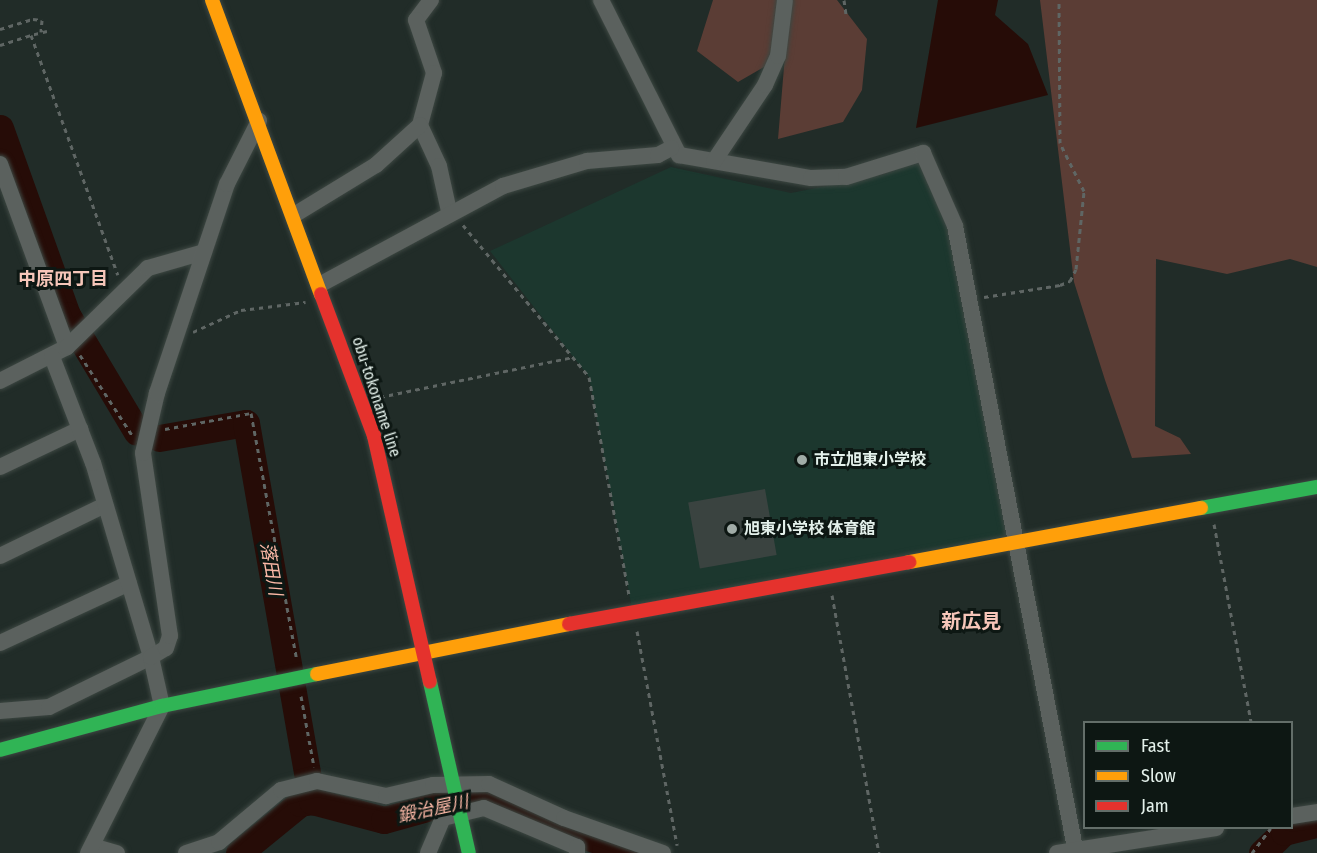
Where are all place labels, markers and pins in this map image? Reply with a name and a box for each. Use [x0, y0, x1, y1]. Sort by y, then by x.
place label: 市立旭東小学校 [814, 450, 926, 470]
marker: 市立旭東小学校 [795, 453, 809, 467]
place label: 旭東小学校 体育館 [744, 519, 875, 539]
marker: 旭東小学校 体育館 [725, 522, 739, 536]

